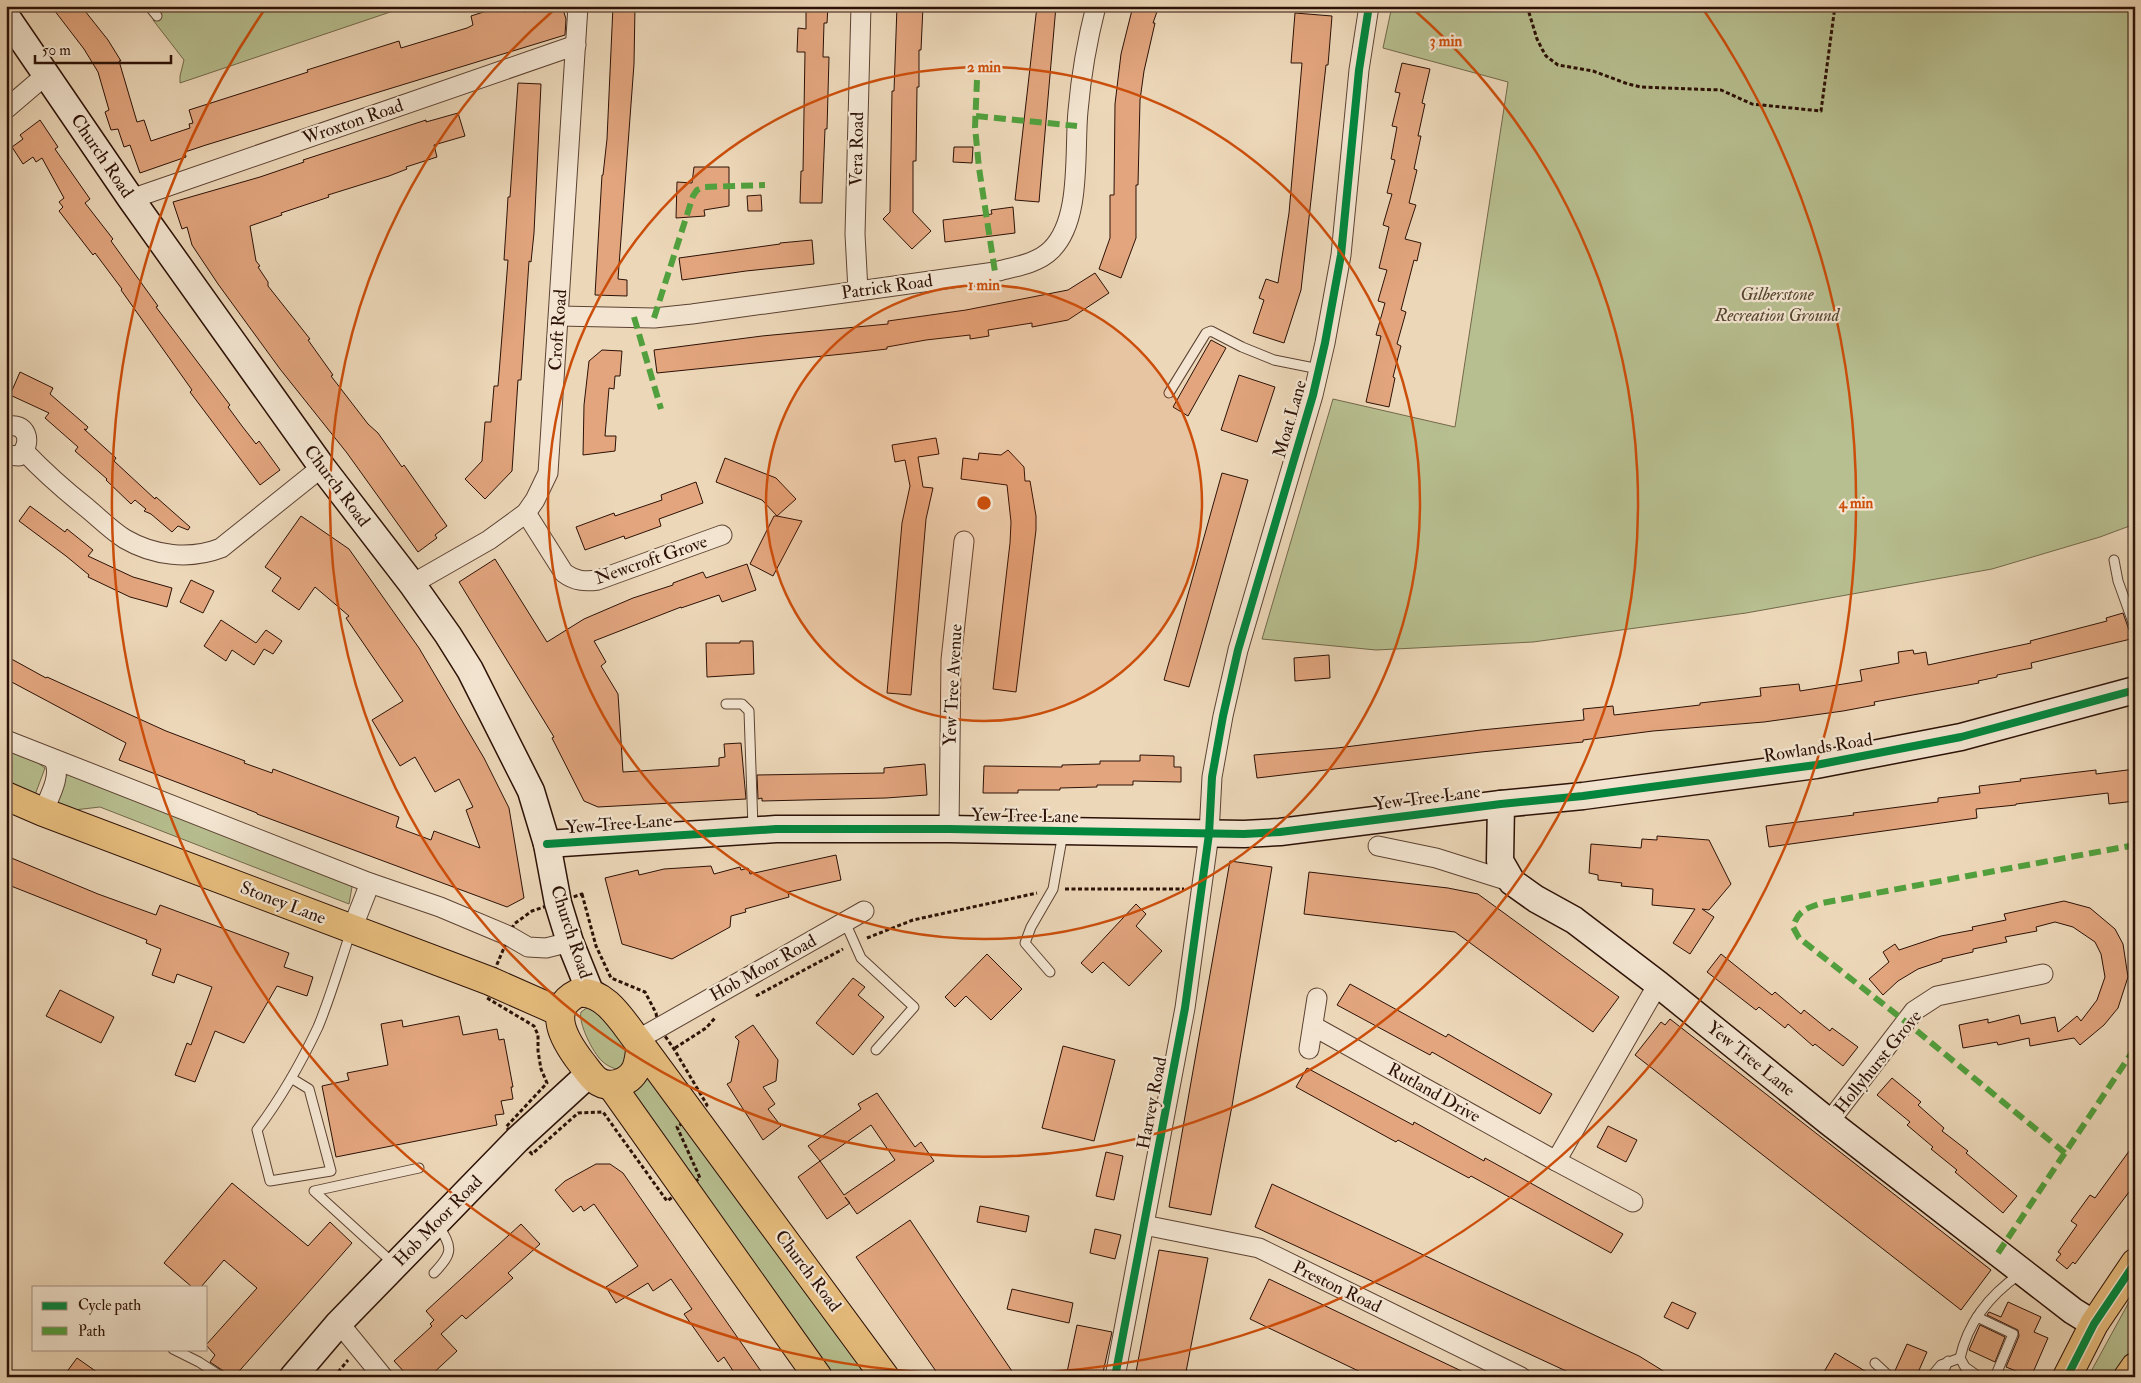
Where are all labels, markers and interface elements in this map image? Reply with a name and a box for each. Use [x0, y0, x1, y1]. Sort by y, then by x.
scale bar [35, 32, 171, 64]
text: 3 min [1430, 32, 1462, 51]
text: 50 m [42, 41, 71, 60]
text: 2 min [967, 58, 1001, 77]
street label: Wroxton Road [299, 94, 407, 150]
street label: Church Road [65, 110, 139, 203]
street label: Vera Road [845, 112, 869, 186]
street label: Patrick Road [840, 269, 934, 305]
text: 1 min [968, 276, 1000, 295]
park label: Gilberstone Recreation Ground [1714, 283, 1841, 327]
street label: Croft Road [544, 288, 572, 371]
street label: Moat Lane [1268, 377, 1312, 461]
street label: Church Road [299, 441, 375, 532]
centre of rings [975, 494, 993, 512]
text: 4 min [1838, 494, 1874, 513]
street label: Newcroft Grove [592, 530, 711, 590]
street label: Yew Tree Avenue [938, 623, 968, 747]
street label: Rowlands Road [1762, 728, 1874, 768]
street label: Yew Tree Lane [1372, 780, 1482, 816]
street label: Yew Tree Lane [971, 804, 1079, 828]
street label: Yew Tree Lane [565, 809, 674, 839]
street label: Stoney Lane [237, 876, 330, 930]
street label: Church Road [545, 883, 597, 982]
street label: Hob Moor Road [706, 929, 820, 1007]
street label: Hollyhurst Grove [1829, 1005, 1927, 1118]
street label: Yew Tree Lane [1702, 1016, 1800, 1102]
street label: Harvey Road [1132, 1055, 1172, 1151]
street label: Rutland Drive [1383, 1058, 1485, 1128]
street label: Hob Moor Road [389, 1170, 487, 1272]
street label: Church Road [770, 1226, 846, 1317]
street label: Preston Road [1289, 1256, 1385, 1318]
legend [32, 1286, 208, 1350]
text: Cycle path [78, 1296, 141, 1316]
text: Path [78, 1322, 105, 1341]

